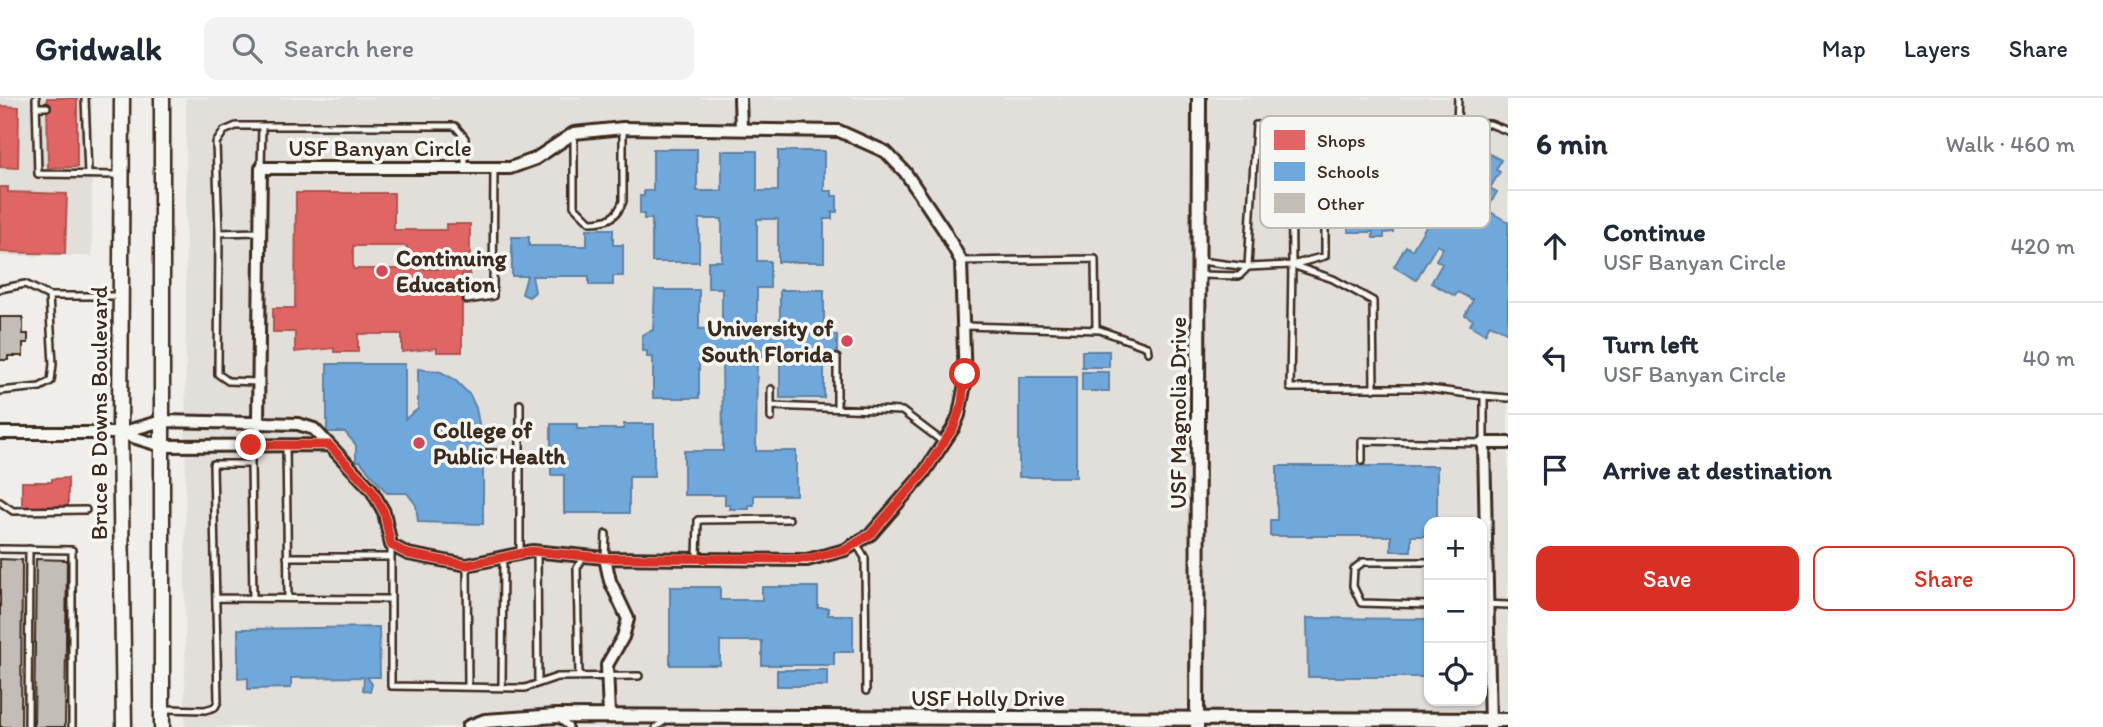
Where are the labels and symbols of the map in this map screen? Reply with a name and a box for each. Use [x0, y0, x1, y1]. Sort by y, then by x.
legend [1260, 116, 1490, 228]
text: Shops [1317, 129, 1366, 152]
street label: USF Banyan Circle [288, 134, 472, 162]
text: Schools [1317, 160, 1380, 183]
text: Other [1317, 192, 1365, 215]
place label: Continuing Education [396, 244, 508, 298]
marker: Continuing Education [374, 263, 390, 279]
street label: Bruce B Downs Boulevard [85, 285, 113, 540]
place label: University of South Florida [701, 314, 834, 368]
street label: USF Magnolia Drive [1164, 317, 1192, 509]
marker: University of South Florida [839, 333, 855, 349]
route start [949, 358, 980, 389]
place label: College of Public Health [433, 416, 566, 470]
route end [235, 429, 266, 460]
marker: College of Public Health [411, 435, 427, 451]
street label: USF Holly Drive [911, 684, 1065, 712]

